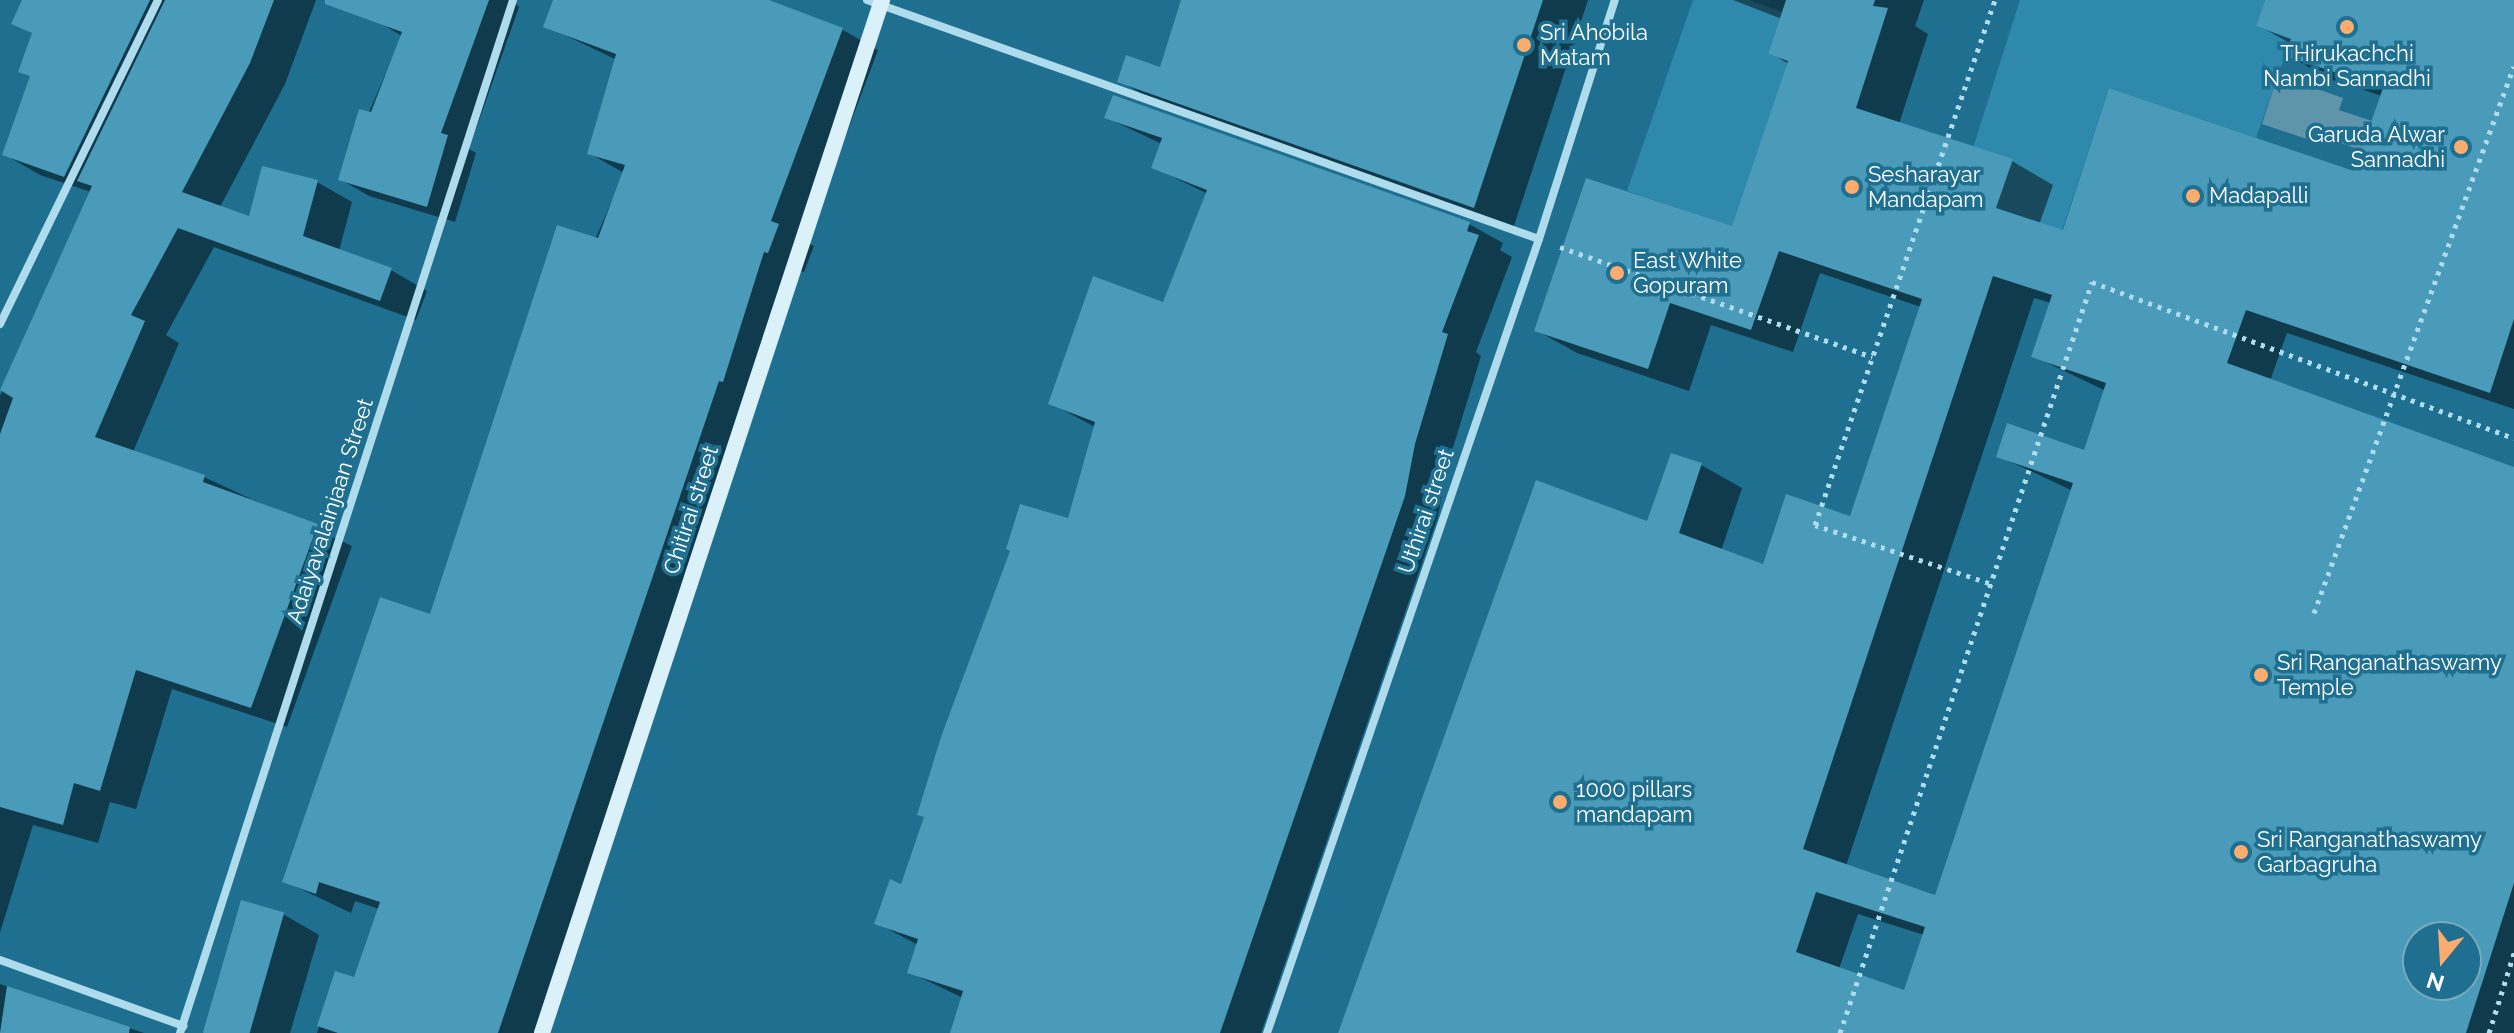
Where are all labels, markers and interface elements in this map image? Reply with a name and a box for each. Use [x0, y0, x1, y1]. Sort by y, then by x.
marker: THirukachchi Nambi Sannadhi [2338, 18, 2356, 36]
place label: Sri Ahobila Matam [1540, 19, 1649, 70]
marker: Sri Ahobila Matam [1515, 36, 1533, 54]
place label: THirukachchi Nambi Sannadhi [2263, 40, 2431, 92]
place label: Garuda Alwar Sannadhi [2307, 121, 2445, 172]
marker: Garuda Alwar Sannadhi [2452, 138, 2470, 156]
place label: Sesharayar Mandapam [1868, 161, 1983, 212]
marker: Sesharayar Mandapam [1843, 178, 1861, 196]
place label: Madapalli [2209, 183, 2308, 209]
marker: Madapalli [2184, 187, 2202, 205]
place label: East White Gopuram [1633, 247, 1743, 298]
marker: East White Gopuram [1608, 264, 1626, 282]
street label: Adaiyavalainjaan Street [281, 395, 379, 627]
street label: Chitirai street [658, 442, 724, 578]
street label: Uthirai street [1392, 445, 1460, 577]
place label: Sri Ranganathaswamy Temple [2277, 649, 2502, 700]
marker: Sri Ranganathaswamy Temple [2252, 666, 2270, 684]
place label: 1000 pillars mandapam [1576, 776, 1692, 828]
marker: 1000 pillars mandapam [1551, 793, 1569, 811]
place label: Sri Ranganathaswamy Garbagruha [2257, 826, 2482, 878]
marker: Sri Ranganathaswamy Garbagruha [2232, 843, 2250, 861]
north arrow [2402, 921, 2482, 1001]
text: N [2423, 967, 2447, 997]

